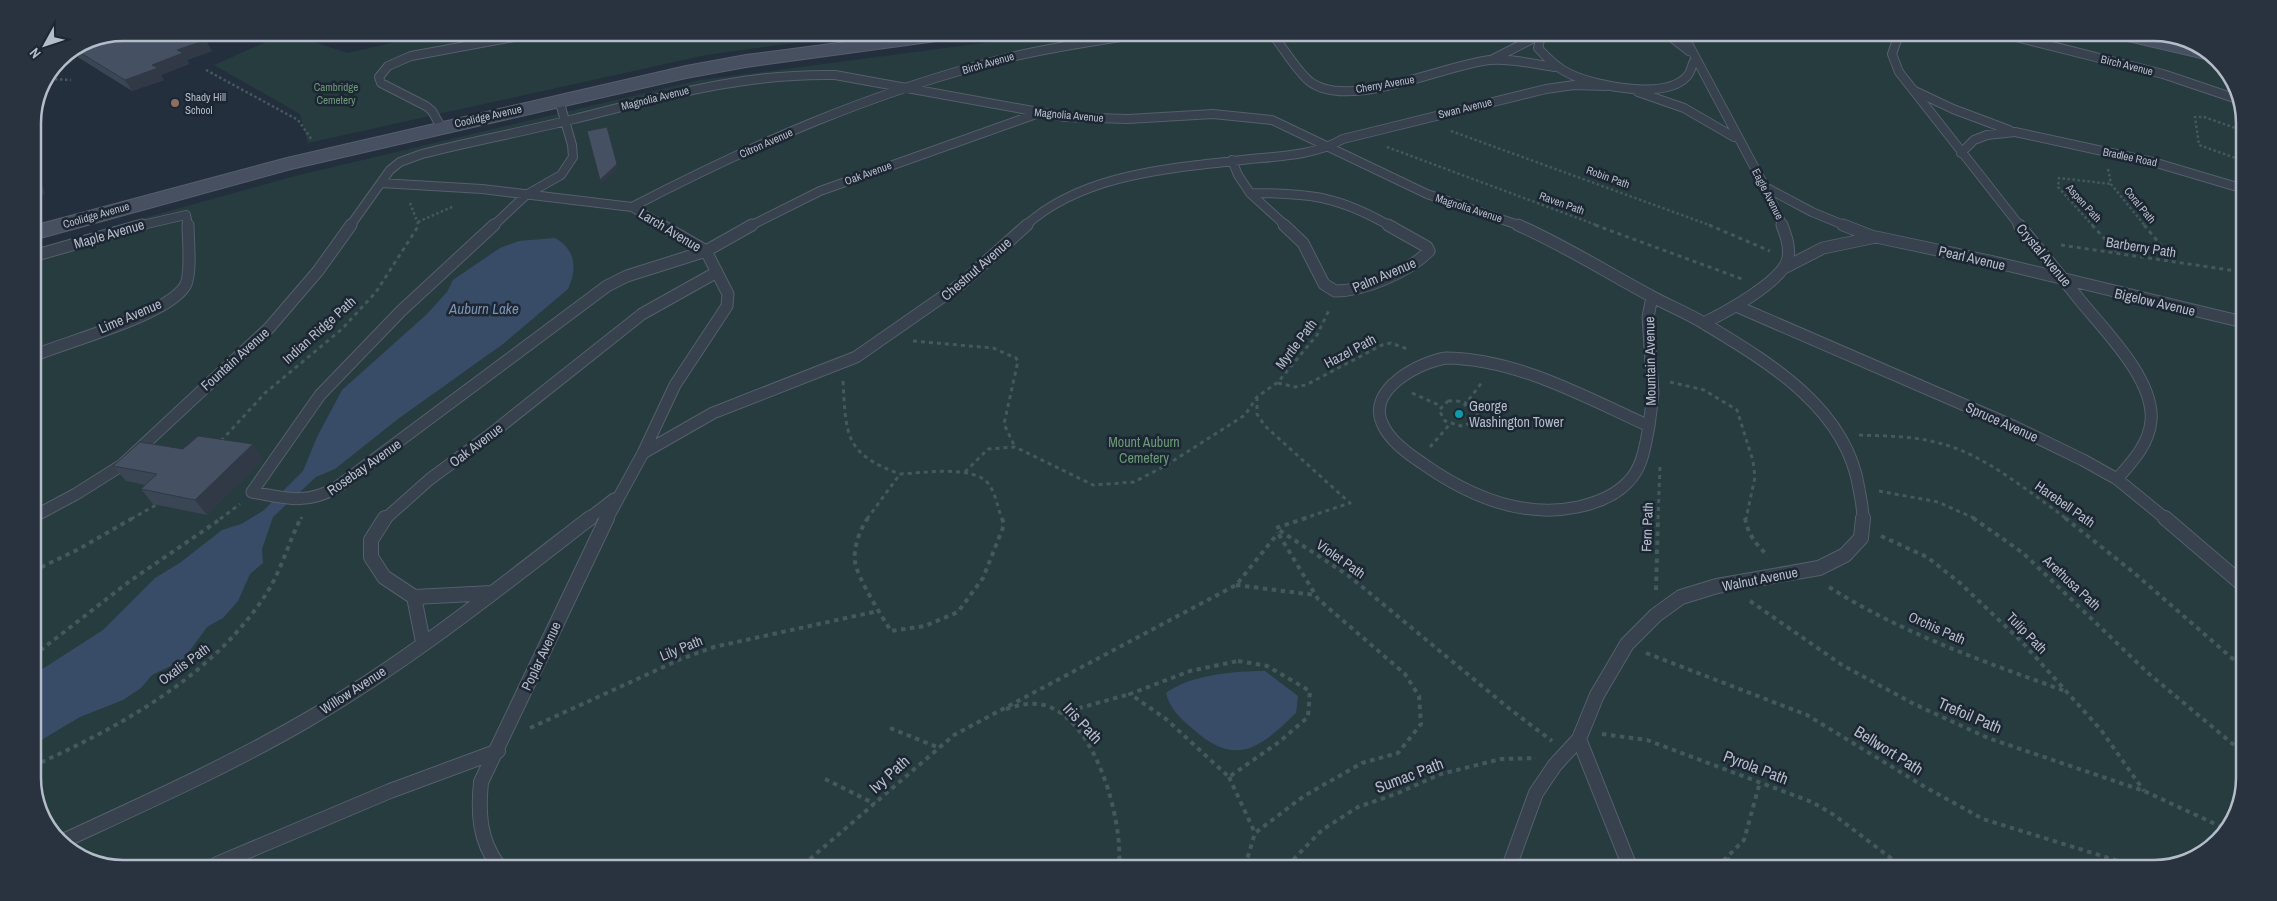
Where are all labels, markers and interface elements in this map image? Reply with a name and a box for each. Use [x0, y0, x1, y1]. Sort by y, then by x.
north arrow [20, 20, 70, 70]
text: N [25, 44, 45, 62]
street label: Birch Avenue [960, 49, 1016, 77]
street label: Birch Avenue [2099, 52, 2155, 78]
street label: Cherry Avenue [1354, 72, 1416, 96]
park label: Cambridge Cemetery [314, 80, 358, 107]
street label: Magnolia Avenue [620, 83, 690, 113]
place label: Shady Hill School [185, 90, 226, 117]
street label: Swan Avenue [1437, 95, 1493, 121]
marker: Shady Hill School [169, 97, 181, 109]
street label: Coolidge Avenue [453, 101, 523, 131]
street label: Magnolia Avenue [1034, 105, 1104, 125]
street label: Citron Avenue [737, 125, 795, 161]
street label: Bradlee Road [2102, 144, 2158, 170]
street label: Oak Avenue [843, 158, 893, 188]
street label: Robin Path [1584, 163, 1632, 191]
street label: Eagle Avenue [1749, 166, 1787, 222]
street label: Aspen Path [2063, 180, 2105, 225]
street label: Coral Path [2121, 184, 2159, 226]
street label: Raven Path [1537, 188, 1587, 218]
street label: Magnolia Avenue [1434, 191, 1504, 225]
street label: Coolidge Avenue [61, 199, 131, 231]
street label: Larch Avenue [635, 204, 705, 256]
street label: Maple Avenue [72, 215, 146, 253]
street label: Crystal Avenue [2012, 220, 2076, 290]
street label: Barberry Path [2105, 233, 2177, 261]
street label: Chestnut Avenue [937, 234, 1015, 304]
street label: Pearl Avenue [1937, 242, 2007, 274]
street label: Palm Avenue [1349, 254, 1419, 296]
street label: Bigelow Avenue [2113, 284, 2197, 320]
street label: Indian Ridge Path [279, 292, 359, 368]
street label: Lime Avenue [96, 295, 164, 337]
water label: Auburn Lake [448, 298, 519, 319]
street label: Myrtle Path [1271, 315, 1321, 373]
street label: Mountain Avenue [1640, 316, 1660, 406]
street label: Fountain Avenue [197, 324, 273, 394]
street label: Hazel Path [1321, 330, 1379, 372]
place label: George Washington Tower [1469, 397, 1564, 431]
street label: Spruce Avenue [1963, 398, 2041, 446]
marker: George Washington Tower [1453, 408, 1465, 420]
street label: Oak Avenue [446, 419, 506, 471]
park label: Mount Auburn Cemetery [1108, 433, 1180, 467]
street label: Rosebay Avenue [323, 435, 405, 499]
street label: Harebell Path [2031, 477, 2099, 531]
street label: Fern Path [1637, 502, 1657, 552]
street label: Violet Path [1313, 536, 1369, 582]
street label: Arethusa Path [2039, 551, 2105, 614]
street label: Walnut Avenue [1721, 563, 1799, 595]
street label: Orchis Path [1906, 607, 1968, 649]
street label: Tulip Path [2003, 608, 2051, 658]
street label: Poplar Avenue [517, 618, 565, 694]
street label: Lily Path [657, 631, 705, 665]
street label: Oxalis Path [155, 639, 213, 689]
street label: Willow Avenue [317, 662, 389, 718]
street label: Trefoil Path [1935, 692, 2005, 738]
street label: Iris Path [1058, 698, 1108, 748]
street label: Bellwort Path [1850, 720, 1928, 780]
street label: Pyrola Path [1720, 745, 1792, 789]
street label: Ivy Path [864, 750, 914, 798]
street label: Sumac Path [1372, 752, 1446, 798]

